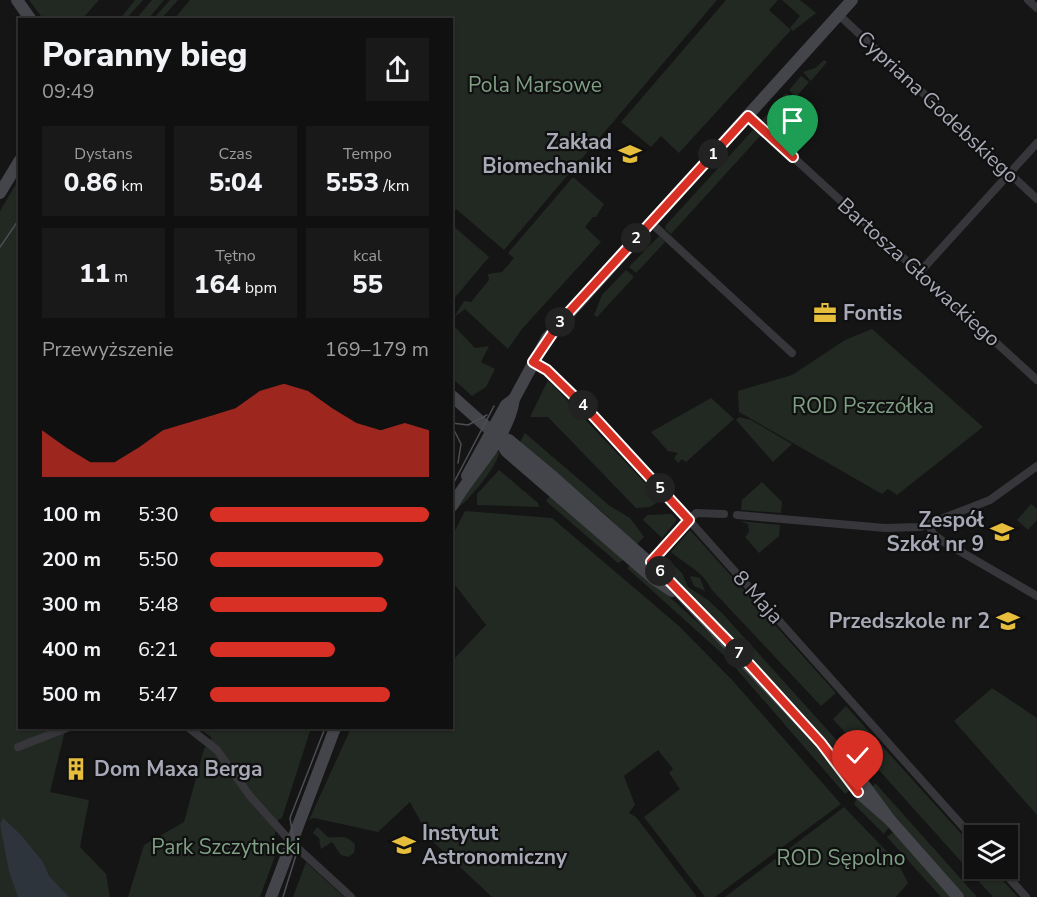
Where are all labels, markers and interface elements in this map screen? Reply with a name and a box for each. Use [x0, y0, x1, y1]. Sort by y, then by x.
street label: Cypriana Godebskiego [851, 25, 1025, 189]
text: Poranny bieg [42, 33, 248, 78]
button: share [366, 38, 429, 101]
park label: Pola Marsowe [468, 71, 602, 99]
text: 09:49 [42, 78, 95, 105]
pin [767, 95, 818, 157]
icon: arrive [776, 104, 809, 137]
place label: Zakład Biomechaniki [482, 128, 612, 180]
pin: 1 [698, 139, 728, 169]
school or university icon: Zakład Biomechaniki [617, 141, 643, 167]
text: Dystans [74, 143, 133, 165]
text: Czas [218, 143, 253, 165]
text: Tempo [343, 143, 392, 165]
text: 1 [708, 143, 718, 165]
text: 0.86 [64, 165, 117, 200]
text: 5:04 [209, 165, 262, 200]
text: 5:53 [326, 165, 379, 200]
text: km [117, 175, 143, 197]
text: /km [379, 175, 409, 197]
street label: Bartosza Głowackiego [832, 191, 1006, 353]
pin: 2 [621, 223, 651, 253]
text: 2 [631, 227, 641, 249]
text: Tętno [215, 245, 256, 267]
text: kcal [353, 245, 382, 267]
text: 11 [79, 256, 110, 291]
text: m [110, 266, 128, 288]
text: 164 [194, 267, 241, 302]
text: 55 [352, 267, 383, 302]
text: bpm [241, 277, 277, 299]
place label: Fontis [843, 299, 902, 327]
office icon: Fontis [812, 300, 838, 326]
pin: 3 [545, 307, 575, 337]
text: 3 [555, 311, 565, 333]
text: Przewyższenie [42, 336, 174, 363]
text: 169–179 m [325, 336, 429, 363]
pin: 4 [568, 390, 598, 420]
park label: ROD Pszczółka [792, 392, 934, 420]
text: 4 [578, 394, 588, 416]
pin: 5 [645, 473, 675, 503]
text: 5 [655, 477, 665, 499]
text: 100 m [42, 501, 101, 528]
text: 5:30 [138, 501, 179, 528]
place label: Zespół Szkół nr 9 [887, 506, 984, 558]
school or university icon: Zespół Szkół nr 9 [989, 519, 1015, 545]
text: 200 m [42, 546, 101, 573]
text: 5:50 [138, 546, 179, 573]
pin: 6 [645, 556, 675, 586]
text: 6 [655, 560, 665, 582]
street label: 8 Maja [726, 564, 790, 630]
text: 300 m [42, 591, 101, 618]
text: 5:48 [138, 591, 179, 618]
place label: Przedszkole nr 2 [829, 607, 990, 635]
school or university icon: Przedszkole nr 2 [995, 608, 1021, 634]
text: 400 m [42, 636, 101, 663]
text: 6:21 [138, 636, 179, 663]
pin: 7 [724, 638, 754, 668]
text: 7 [734, 642, 744, 664]
text: 500 m [42, 681, 101, 708]
text: 5:47 [138, 681, 179, 708]
pin [832, 730, 883, 792]
icon: check [841, 739, 874, 772]
place label: Dom Maxa Berga [94, 755, 263, 783]
building icon: Dom Maxa Berga [63, 756, 89, 782]
place label: Instytut Astronomiczny [422, 819, 568, 871]
map controls [964, 825, 1018, 879]
button: layers [964, 825, 1018, 879]
school or university icon: Instytut Astronomiczny [391, 832, 417, 858]
park label: Park Szczytnicki [151, 833, 301, 861]
park label: ROD Sępolno [777, 844, 905, 872]

